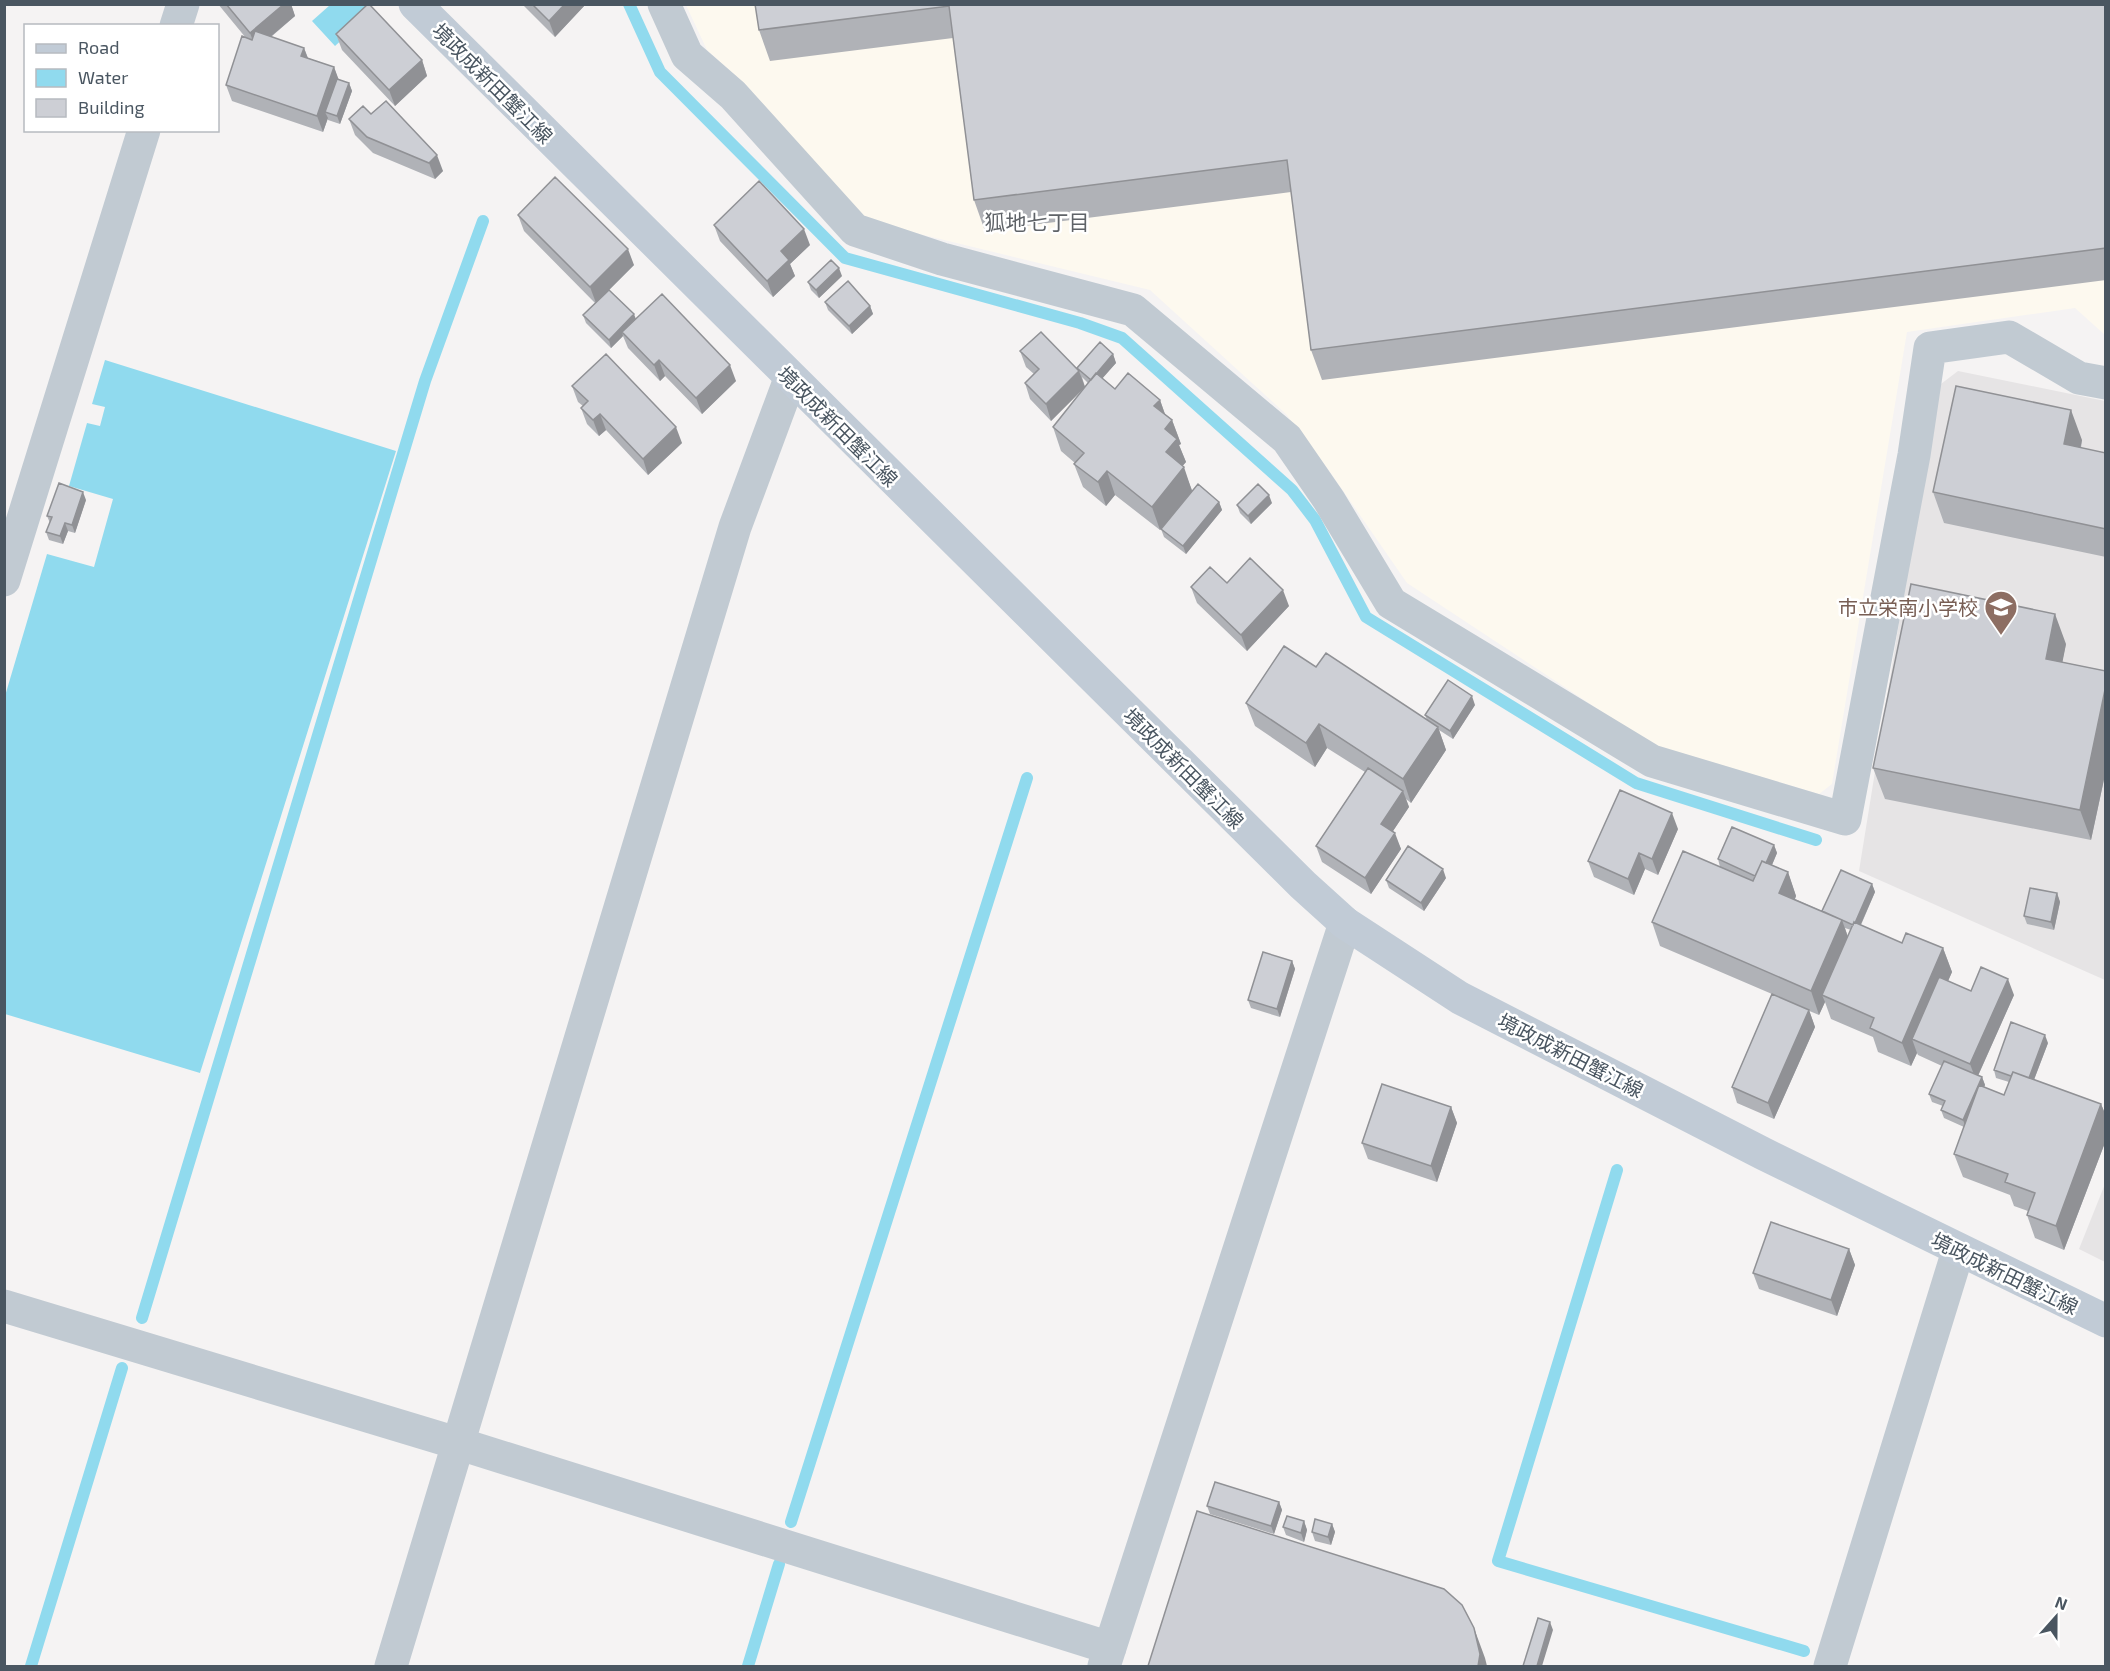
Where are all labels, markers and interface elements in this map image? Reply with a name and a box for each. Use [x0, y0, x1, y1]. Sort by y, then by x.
street label: 境政成新田蟹江線 [428, 18, 558, 148]
legend [24, 24, 219, 132]
text: Road [78, 36, 119, 58]
text: Water [78, 66, 128, 88]
text: Building [78, 96, 145, 118]
district label: 狐地七丁目 [985, 209, 1090, 234]
street label: 境政成新田蟹江線 [773, 361, 903, 491]
school or university icon: 市立栄南小学校 [1983, 589, 2019, 636]
place label: 市立栄南小学校 [1838, 595, 1978, 619]
street label: 境政成新田蟹江線 [1119, 703, 1249, 833]
street label: 境政成新田蟹江線 [1494, 1008, 1648, 1102]
street label: 境政成新田蟹江線 [1928, 1227, 2082, 1319]
north arrow [2026, 1587, 2086, 1647]
text: N [2053, 1592, 2070, 1613]

